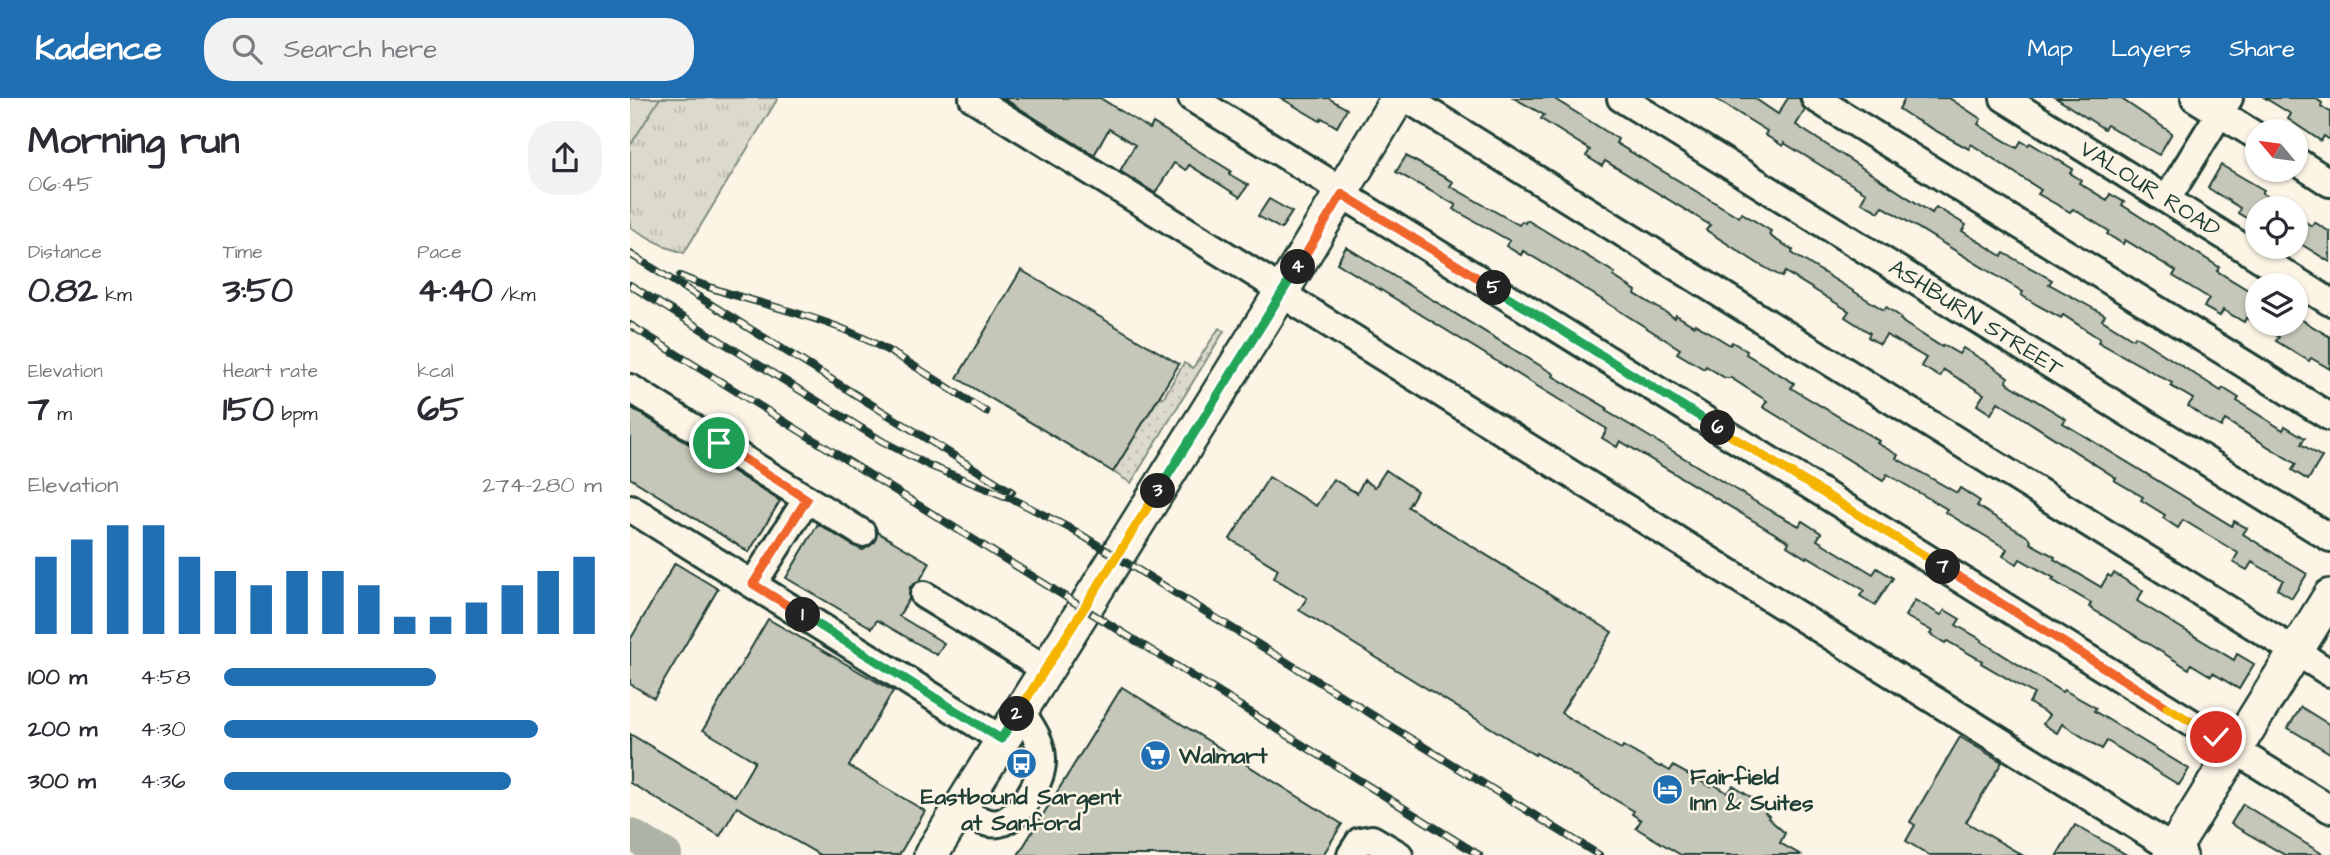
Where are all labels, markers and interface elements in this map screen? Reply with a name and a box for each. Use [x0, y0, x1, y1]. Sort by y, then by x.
search box [204, 18, 694, 81]
text: Kadence [35, 26, 162, 72]
icon: search [228, 30, 266, 68]
text: Search here [284, 31, 437, 67]
text: Map [2028, 32, 2073, 66]
text: Layers [2111, 32, 2191, 66]
text: Share [2229, 32, 2295, 66]
text: Morning run [28, 116, 240, 168]
north arrow [2245, 119, 2308, 182]
map controls [2245, 119, 2308, 336]
button: share [528, 121, 602, 195]
street label: VALOUR ROAD [2073, 133, 2227, 245]
text: 06:45 [28, 168, 93, 200]
button: locate [2245, 196, 2308, 259]
text: Distance [28, 239, 102, 266]
text: Time [223, 239, 262, 266]
text: Pace [417, 239, 461, 266]
pin: 4 [1280, 250, 1316, 284]
street label: ASHBURN STREET [1883, 251, 2070, 385]
text: 4 [1291, 253, 1304, 280]
text: 0.82 [28, 266, 98, 315]
text: 3:50 [223, 266, 293, 315]
text: 4:40 [417, 266, 493, 315]
pin: 5 [1476, 270, 1512, 306]
button: layers [2245, 273, 2308, 336]
text: 5 [1487, 274, 1500, 301]
text: km [98, 282, 132, 309]
text: /km [493, 282, 536, 309]
text: Elevation [28, 358, 103, 385]
text: Heart rate [223, 358, 318, 385]
text: kcal [417, 358, 454, 385]
text: 7 [28, 385, 50, 434]
text: 150 [223, 385, 274, 434]
text: 65 [417, 385, 464, 434]
text: m [50, 401, 72, 428]
text: bpm [274, 401, 318, 428]
pin: 6 [1700, 410, 1736, 446]
pin [689, 413, 749, 473]
text: 6 [1712, 414, 1723, 441]
icon: arrive [700, 424, 738, 462]
text: Elevation [28, 469, 119, 501]
text: 274–280 m [482, 469, 602, 501]
pin: 3 [1140, 474, 1176, 508]
text: 3 [1153, 477, 1162, 504]
pin: 7 [1926, 550, 1960, 584]
text: 7 [1937, 553, 1948, 580]
pin: 1 [786, 598, 820, 632]
text: 1 [801, 601, 804, 628]
text: 100 m [28, 661, 87, 693]
text: 4:58 [140, 661, 191, 693]
pin: 2 [1000, 696, 1034, 732]
text: 2 [1011, 700, 1022, 727]
pin [2186, 707, 2246, 767]
text: 200 m [28, 713, 97, 745]
text: 4:30 [140, 713, 186, 745]
icon: check [2197, 718, 2235, 756]
supermarket icon: Walmart [1139, 739, 1173, 773]
place label: Walmart [1178, 740, 1268, 772]
bus stop icon: Eastbound Sargent at Sanford [1004, 746, 1038, 780]
place label: Fairfield Inn & Suites [1690, 761, 1814, 819]
text: 300 m [28, 765, 96, 797]
text: 4:36 [140, 765, 186, 797]
hotel icon: Fairfield Inn & Suites [1650, 773, 1684, 807]
place label: Eastbound Sargent at Sanford [921, 781, 1122, 839]

